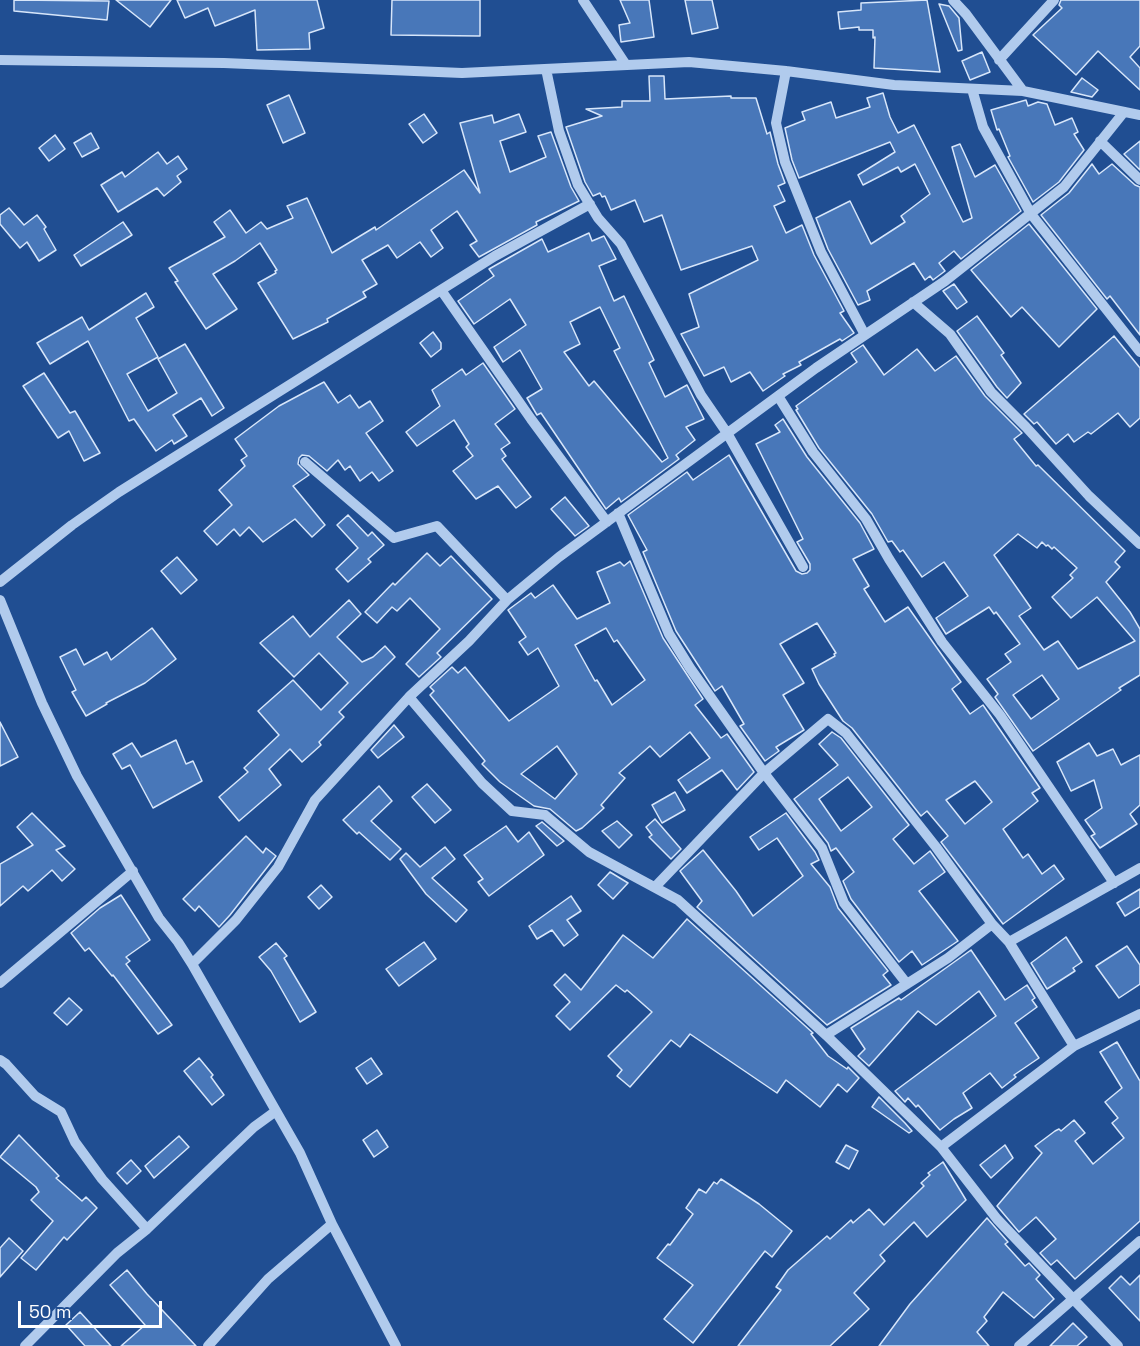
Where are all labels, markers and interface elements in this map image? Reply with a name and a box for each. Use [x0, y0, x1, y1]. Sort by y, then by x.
scale bar [21, 1289, 165, 1327]
text: 50 m [29, 1300, 71, 1323]

